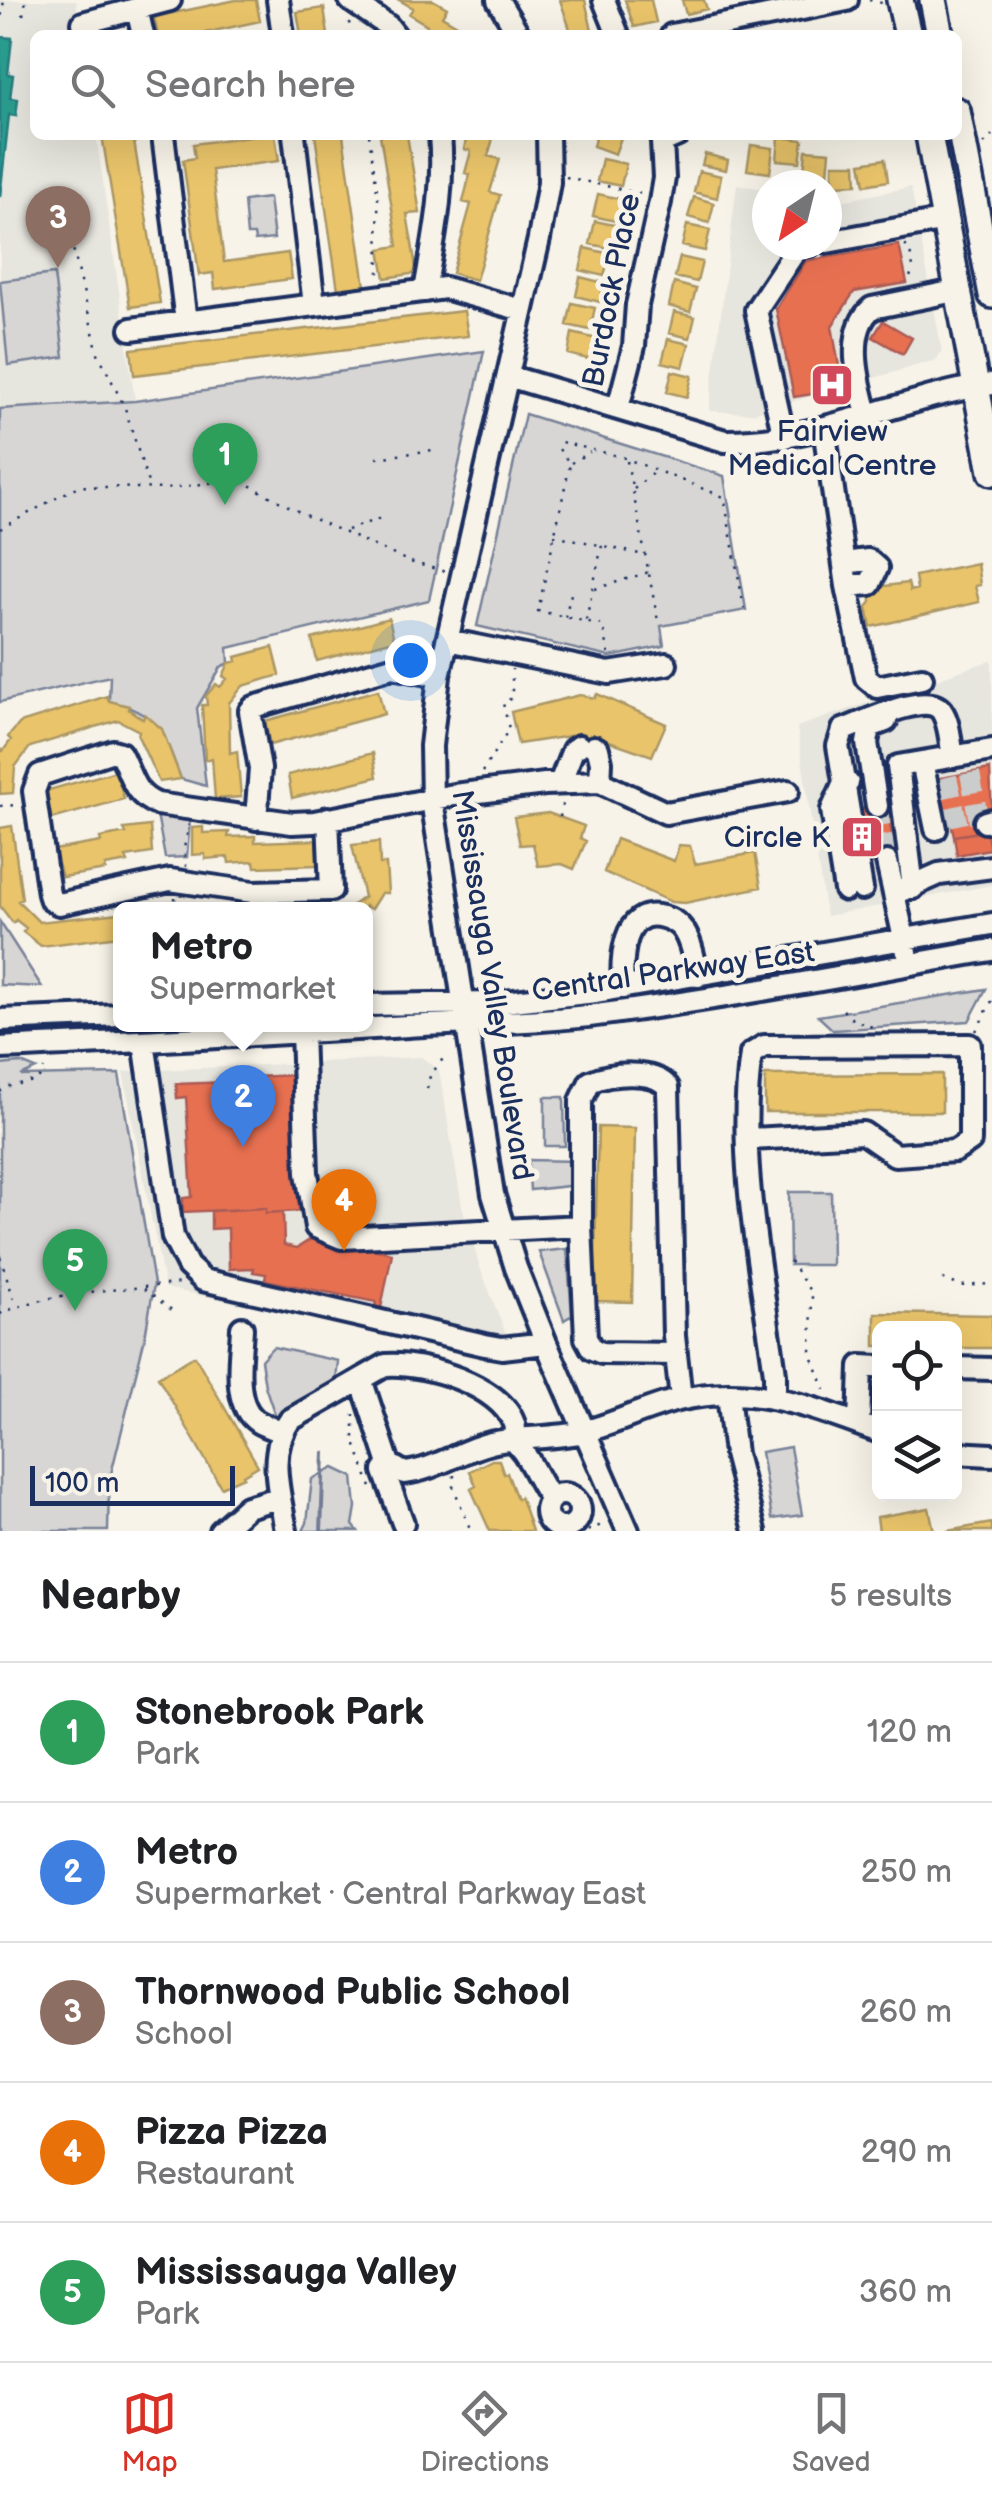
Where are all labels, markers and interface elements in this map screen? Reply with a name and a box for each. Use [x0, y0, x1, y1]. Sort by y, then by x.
search box [30, 30, 962, 140]
icon: search [65, 58, 120, 113]
text: Search here [145, 63, 356, 108]
north arrow [752, 170, 842, 260]
pin: 3 [26, 186, 90, 268]
street label: Burdock Place [576, 190, 648, 390]
hospital icon: Fairview Medical Centre [809, 362, 855, 408]
place label: Fairview Medical Centre [728, 414, 936, 484]
pin: 1 [192, 422, 258, 505]
your location [385, 635, 436, 686]
street label: Mississauga Valley Boulevard [443, 787, 541, 1183]
building icon: Circle K [839, 814, 885, 860]
place label: Circle K [724, 820, 831, 856]
popup [113, 902, 373, 1032]
text: Metro [150, 925, 253, 970]
street label: Central Parkway East [530, 934, 817, 1010]
text: Supermarket [150, 970, 336, 1009]
pin: 2 [210, 1064, 276, 1147]
pin: 4 [312, 1168, 376, 1251]
pin: 5 [42, 1228, 108, 1311]
map controls [872, 1321, 962, 1501]
button: locate [872, 1321, 962, 1411]
button: layers [872, 1411, 962, 1501]
scale bar [30, 1461, 235, 1506]
text: 100 m [45, 1467, 119, 1500]
text: Nearby [40, 1571, 180, 1622]
text: 5 results [829, 1577, 952, 1616]
text: Stonebrook Park [135, 1690, 424, 1735]
text: 1 [66, 1713, 79, 1752]
text: 120 m [867, 1713, 952, 1752]
text: Park [135, 1735, 199, 1774]
text: Metro [135, 1830, 238, 1875]
text: 2 [63, 1853, 82, 1892]
text: 250 m [861, 1853, 952, 1892]
text: Supermarket · Central Parkway East [135, 1875, 646, 1914]
text: Thornwood Public School [135, 1970, 570, 2015]
text: 3 [63, 1993, 82, 2032]
text: 260 m [860, 1993, 952, 2032]
text: School [135, 2015, 233, 2054]
text: Pizza Pizza [135, 2110, 328, 2155]
text: 4 [63, 2133, 82, 2172]
text: 290 m [861, 2133, 952, 2172]
text: Restaurant [135, 2155, 294, 2194]
text: Mississauga Valley [135, 2250, 457, 2295]
text: 5 [63, 2273, 82, 2312]
text: 360 m [859, 2273, 952, 2312]
text: Park [135, 2295, 199, 2334]
tab: Map [121, 2386, 178, 2479]
tab: Directions [420, 2386, 549, 2479]
tab: Saved [792, 2386, 871, 2479]

